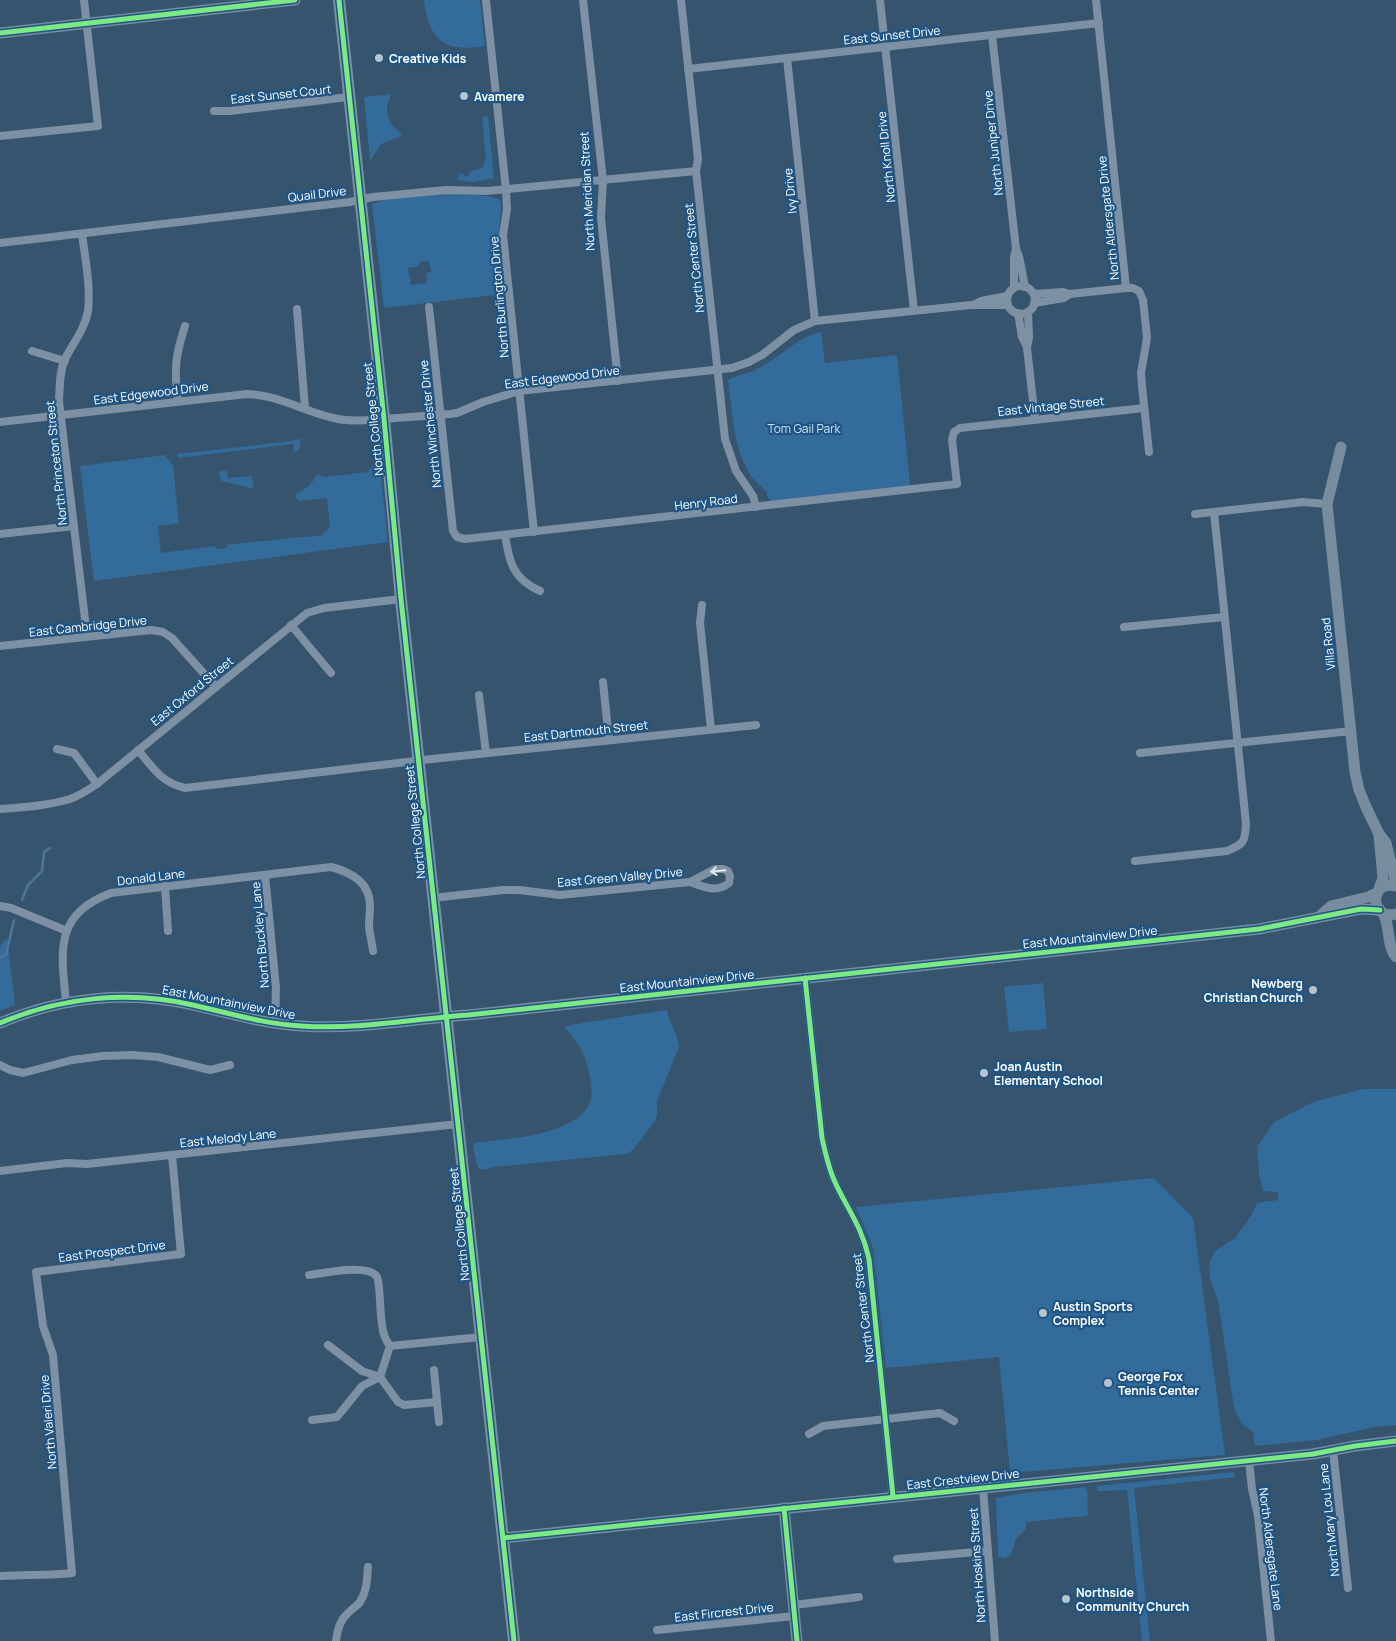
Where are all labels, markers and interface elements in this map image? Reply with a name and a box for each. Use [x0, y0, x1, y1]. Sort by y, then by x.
street label: East Sunset Drive [843, 21, 941, 49]
place label: Creative Kids [389, 50, 467, 67]
marker: Creative Kids [373, 52, 385, 64]
street label: East Sunset Court [230, 80, 332, 108]
place label: Avamere [474, 88, 525, 105]
marker: Avamere [458, 90, 470, 102]
street label: North Juniper Drive [979, 90, 1007, 196]
street label: North Knoll Drive [873, 111, 899, 203]
street label: North Meridian Street [575, 131, 599, 251]
street label: North Aldersgate Drive [1093, 155, 1123, 281]
street label: Ivy Drive [779, 167, 801, 215]
street label: Quail Drive [287, 182, 347, 206]
street label: North Center Street [680, 202, 708, 314]
street label: North Burlington Drive [485, 236, 513, 358]
street label: North Winchester Drive [415, 359, 445, 489]
street label: North College Street [359, 361, 387, 477]
street label: East Edgewood Drive [504, 362, 620, 392]
street label: East Edgewood Drive [93, 378, 209, 408]
street label: East Vintage Street [997, 392, 1105, 420]
street label: North Princeton Street [41, 400, 71, 526]
park label: Tom Gail Park [768, 420, 842, 437]
street label: Henry Road [673, 490, 739, 514]
street label: East Cambridge Drive [28, 611, 148, 641]
street label: Villa Road [1317, 617, 1339, 671]
street label: East Oxford Street [147, 652, 237, 730]
street label: East Dartmouth Street [523, 716, 649, 746]
street label: North College Street [401, 764, 429, 880]
street label: East Green Valley Drive [557, 863, 683, 891]
street label: Donald Lane [116, 864, 186, 890]
one-way arrow [710, 866, 726, 875]
street label: North Buckley Lane [247, 881, 273, 989]
street label: East Mountainview Drive [1022, 921, 1158, 953]
street label: East Mountainview Drive [619, 965, 755, 997]
place label: Newberg Christian Church [1204, 975, 1303, 1006]
street label: East Mountainview Drive [161, 981, 297, 1023]
marker: Newberg Christian Church [1307, 984, 1319, 996]
place label: Joan Austin Elementary School [994, 1058, 1103, 1089]
marker: Joan Austin Elementary School [978, 1067, 990, 1079]
street label: East Melody Lane [179, 1124, 277, 1152]
street label: North College Street [445, 1166, 473, 1282]
street label: East Prospect Drive [57, 1236, 167, 1266]
street label: North Center Street [848, 1252, 878, 1364]
place label: Austin Sports Complex [1053, 1298, 1133, 1329]
marker: Austin Sports Complex [1037, 1307, 1049, 1319]
place label: George Fox Tennis Center [1118, 1368, 1199, 1399]
street label: North Valeri Drive [35, 1374, 61, 1470]
marker: George Fox Tennis Center [1102, 1377, 1114, 1389]
street label: North Mary Lou Lane [1315, 1463, 1343, 1577]
street label: East Crestview Drive [906, 1465, 1020, 1493]
street label: North Aldersgate Lane [1255, 1487, 1287, 1611]
street label: North Hoskins Street [964, 1507, 990, 1623]
place label: Northside Community Church [1076, 1584, 1189, 1615]
marker: Northside Community Church [1060, 1593, 1072, 1605]
street label: East Fircrest Drive [674, 1598, 774, 1626]

